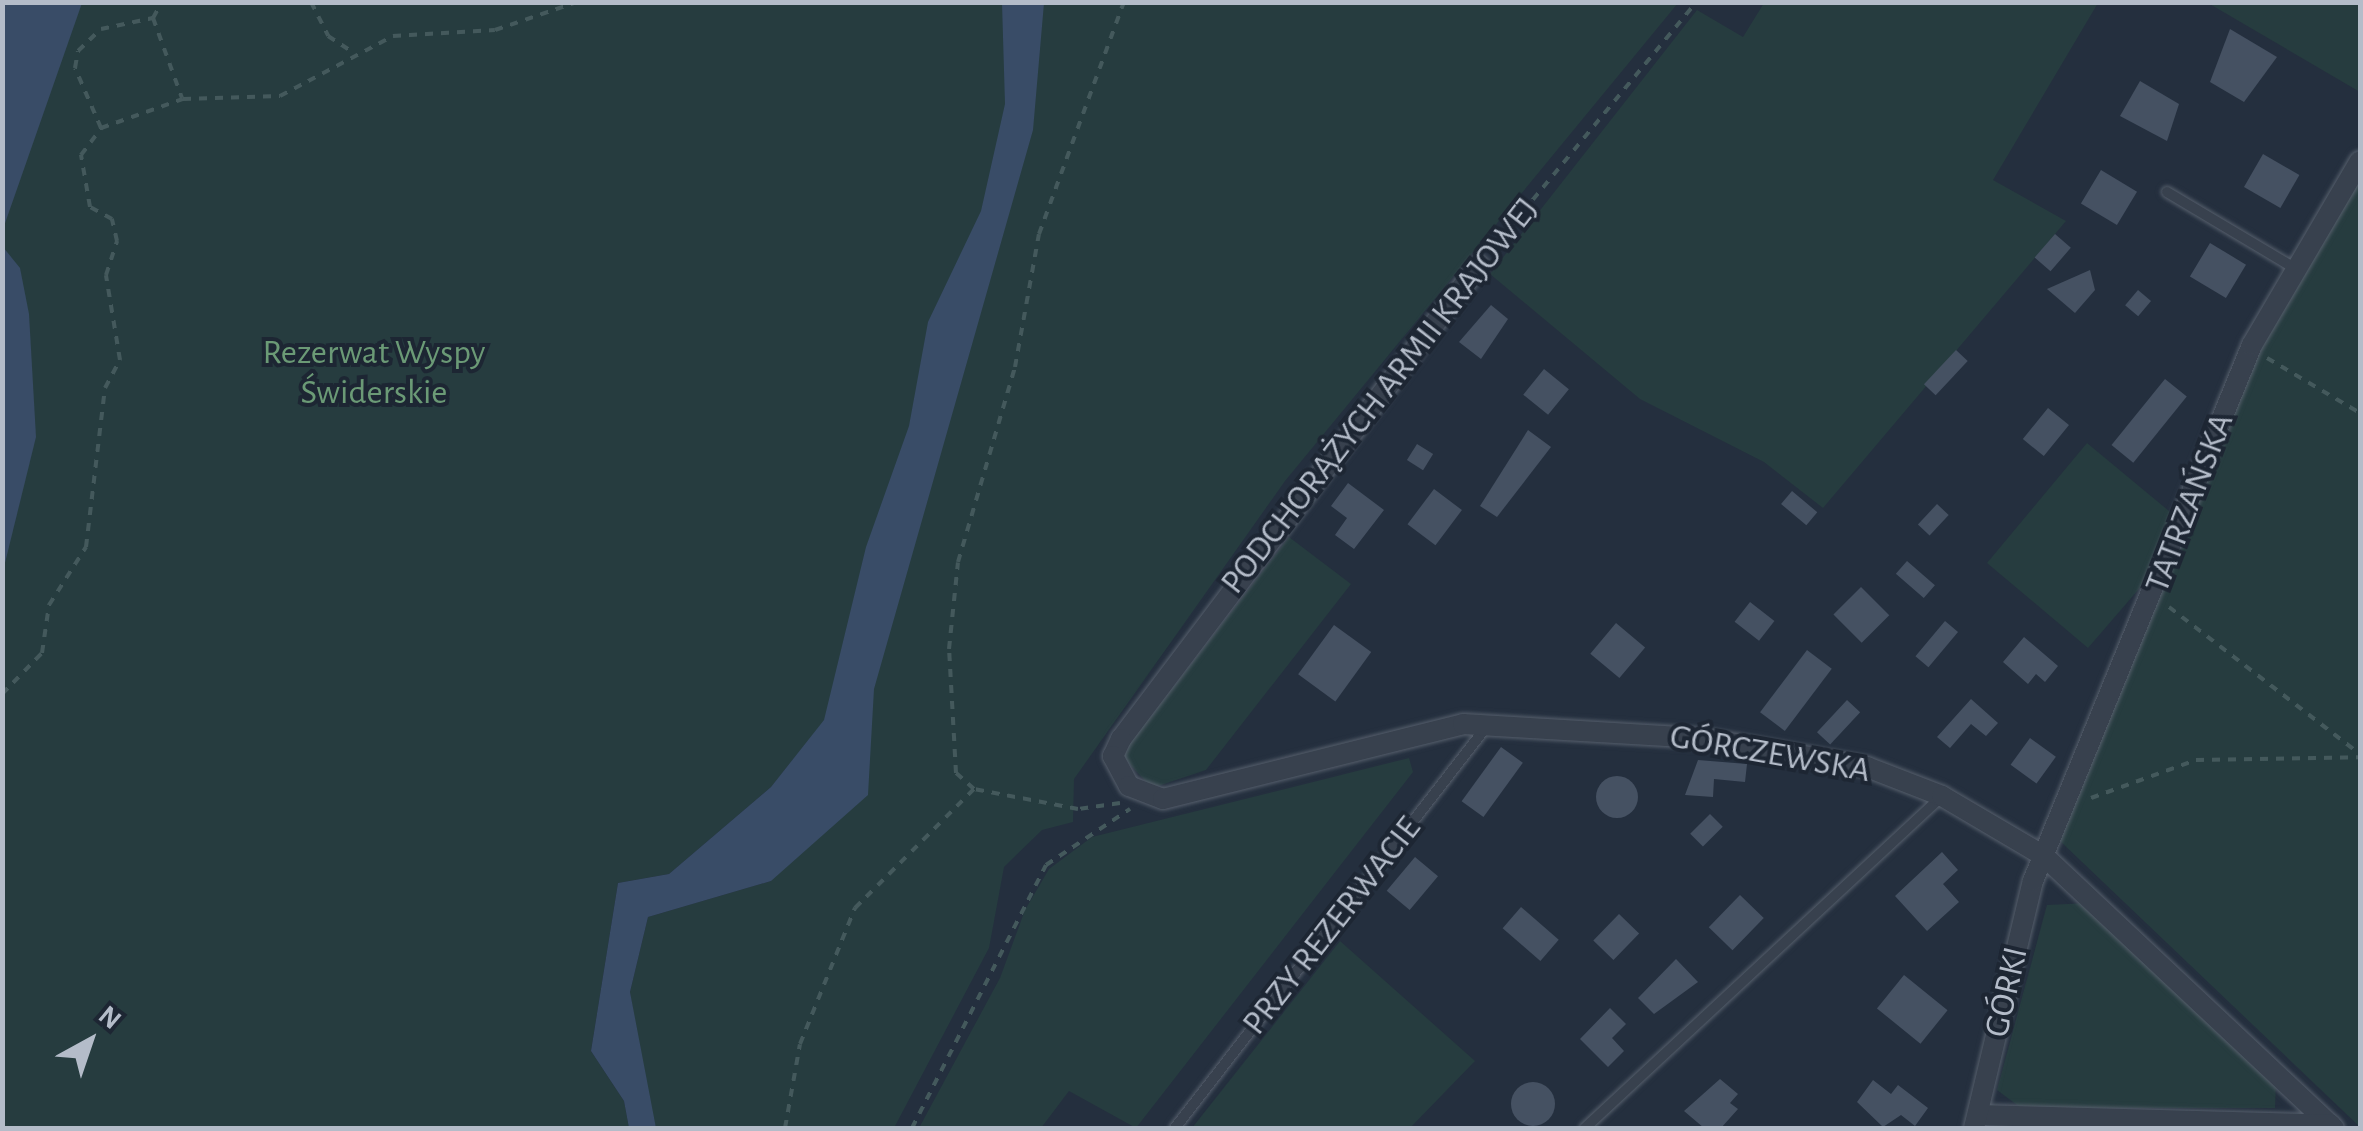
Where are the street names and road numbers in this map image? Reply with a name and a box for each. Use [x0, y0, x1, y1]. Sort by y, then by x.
street label: PODCHORĄŻYCH ARMII KRAJOWEJ [1212, 189, 1548, 603]
street label: TATRZAŃSKA [2137, 407, 2243, 599]
street label: GÓRCZEWSKA [1667, 716, 1873, 792]
street label: PRZY REZERWACIE [1234, 809, 1430, 1043]
street label: GÓRKI [1976, 943, 2038, 1041]

